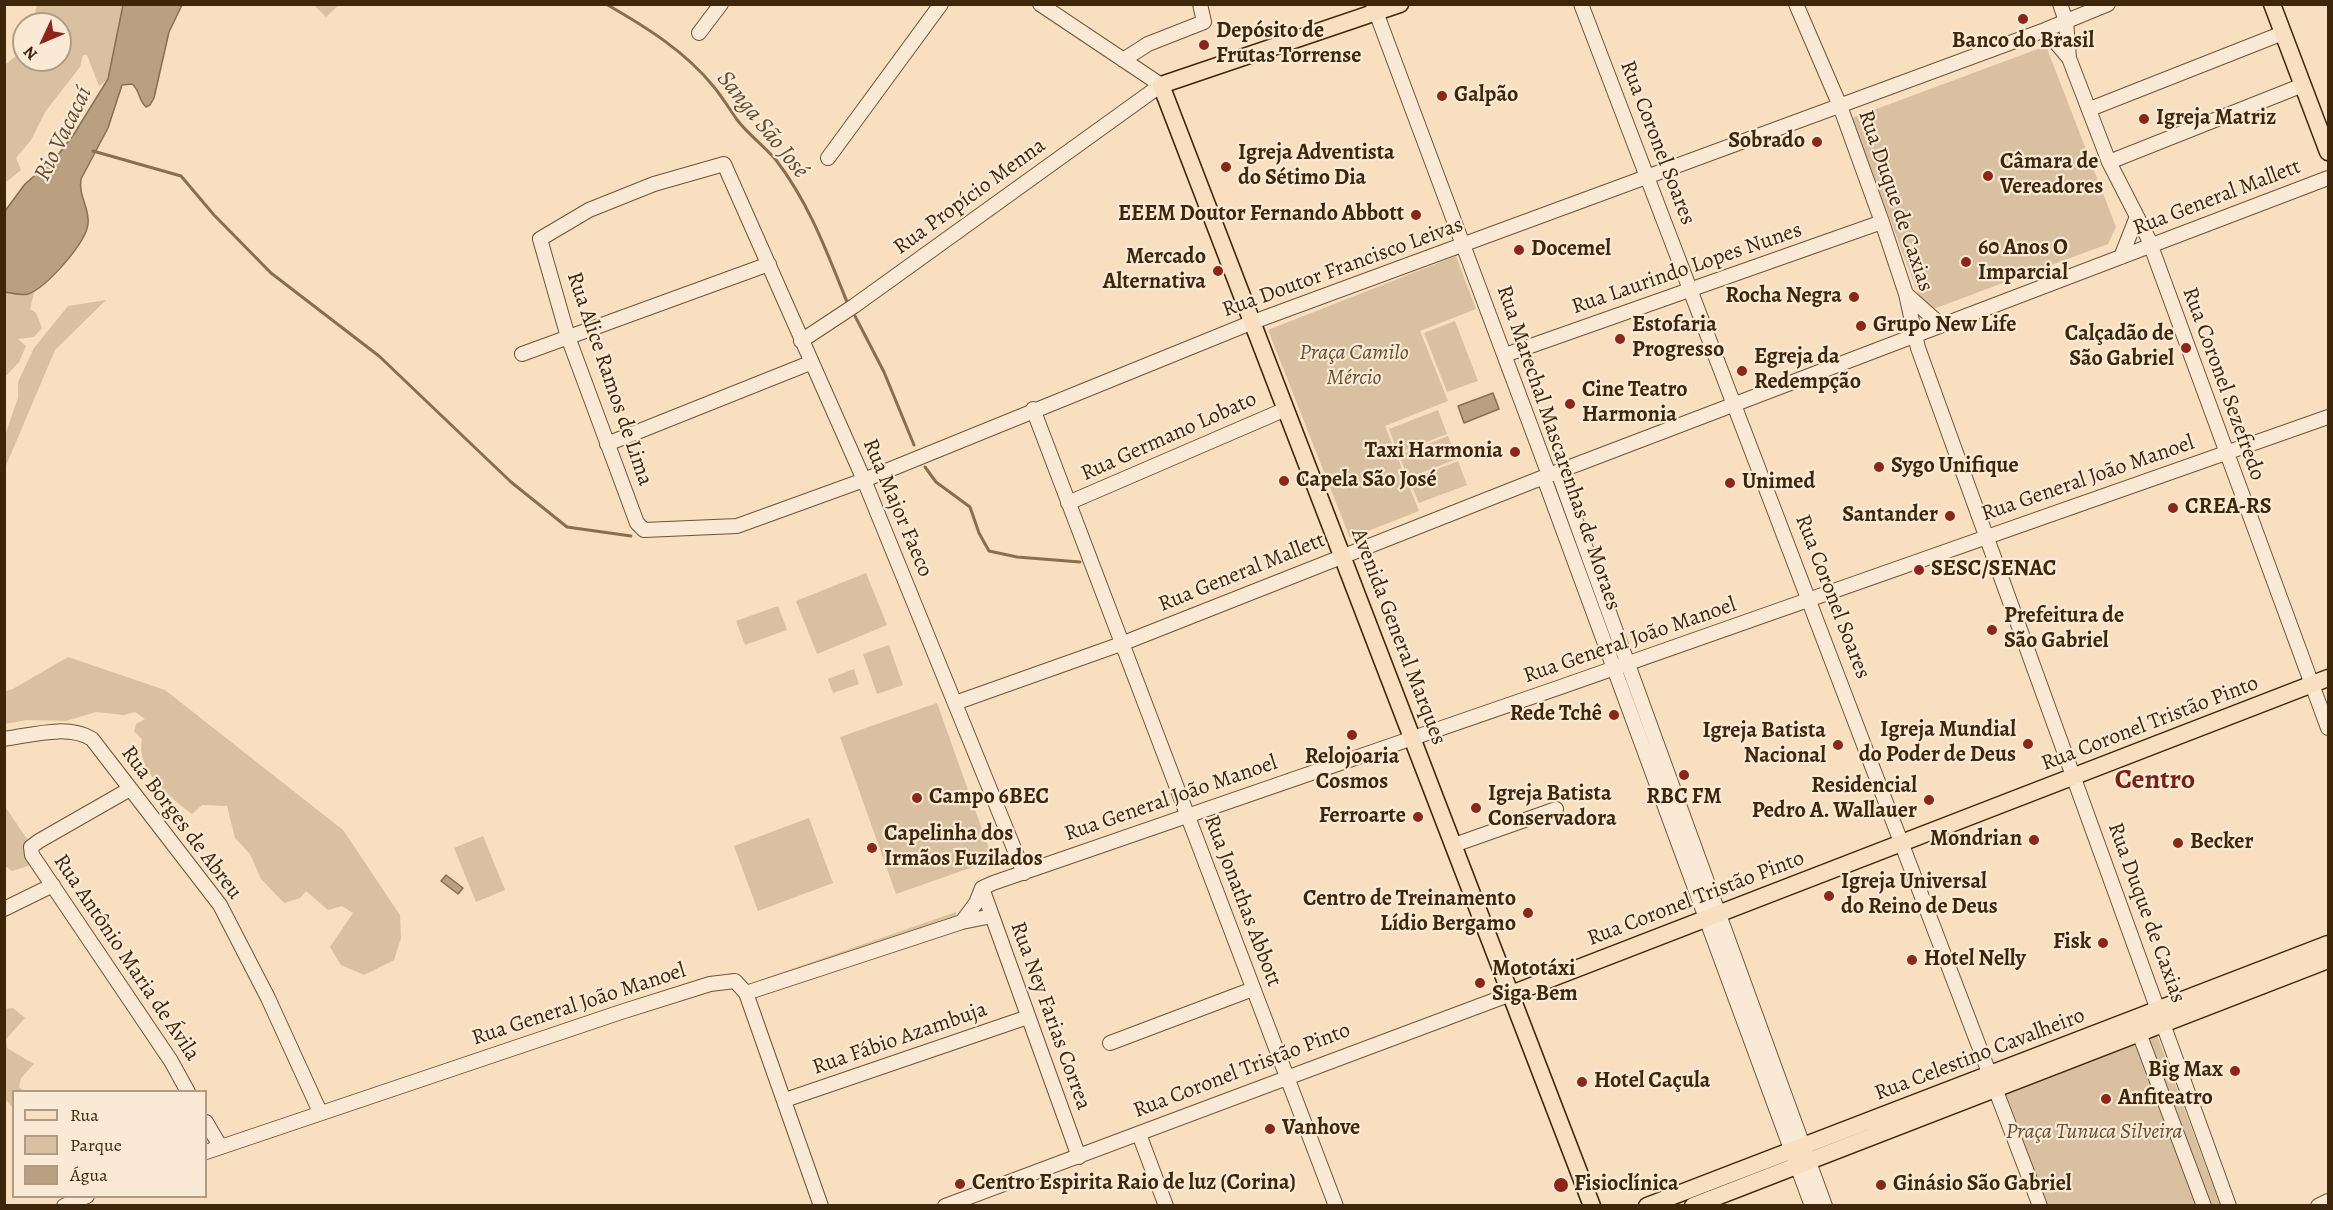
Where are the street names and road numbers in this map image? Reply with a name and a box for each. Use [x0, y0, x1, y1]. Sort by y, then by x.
street label: Rua Coronel Soares [1614, 57, 1700, 229]
street label: Rua Duque de Caxias [1852, 107, 1938, 295]
street label: Rua Propício Menna [889, 133, 1051, 261]
street label: Rua General Mallett [2130, 154, 2304, 242]
street label: Rua Doutor Francisco Leivas [1219, 212, 1467, 324]
street label: Rua Laurindo Lopes Nunes [1568, 217, 1806, 321]
street label: Rua Alice Ramos de Lima [560, 269, 658, 489]
street label: Rua Marechal Mascarenhas de Moraes [1490, 282, 1626, 614]
street label: Rua Coronel Sezefredo [2176, 284, 2270, 484]
street label: Rua Germano Lobato [1077, 386, 1261, 488]
street label: Rua General João Manoel [1978, 430, 2198, 528]
street label: Rua Major Faeco [856, 435, 938, 581]
street label: Rua Coronel Soares [1789, 511, 1875, 683]
street label: Avenida General Marques [1345, 525, 1451, 749]
street label: Rua General Mallett [1155, 528, 1329, 618]
street label: Rua General João Manoel [1520, 592, 1740, 690]
street label: Rua Coronel Tristão Pinto [2038, 670, 2262, 778]
street label: Rua Borges de Abreu [115, 741, 247, 905]
street label: Rua General João Manoel [1061, 750, 1281, 848]
street label: Rua Jonathas Abbott [1197, 812, 1287, 990]
street label: Rua Duque de Caxias [2101, 819, 2191, 1007]
street label: Rua Coronel Tristão Pinto [1584, 845, 1808, 953]
street label: Rua Antônio Maria de Ávila [47, 850, 205, 1066]
street label: Rua Ney Farias Correa [1004, 918, 1096, 1114]
street label: Rua General João Manoel [469, 958, 689, 1052]
street label: Rua Fábio Azambuja [809, 997, 991, 1081]
street label: Rua Celestino Cavalheiro [1871, 1003, 2089, 1107]
street label: Rua Coronel Tristão Pinto [1130, 1017, 1354, 1125]

